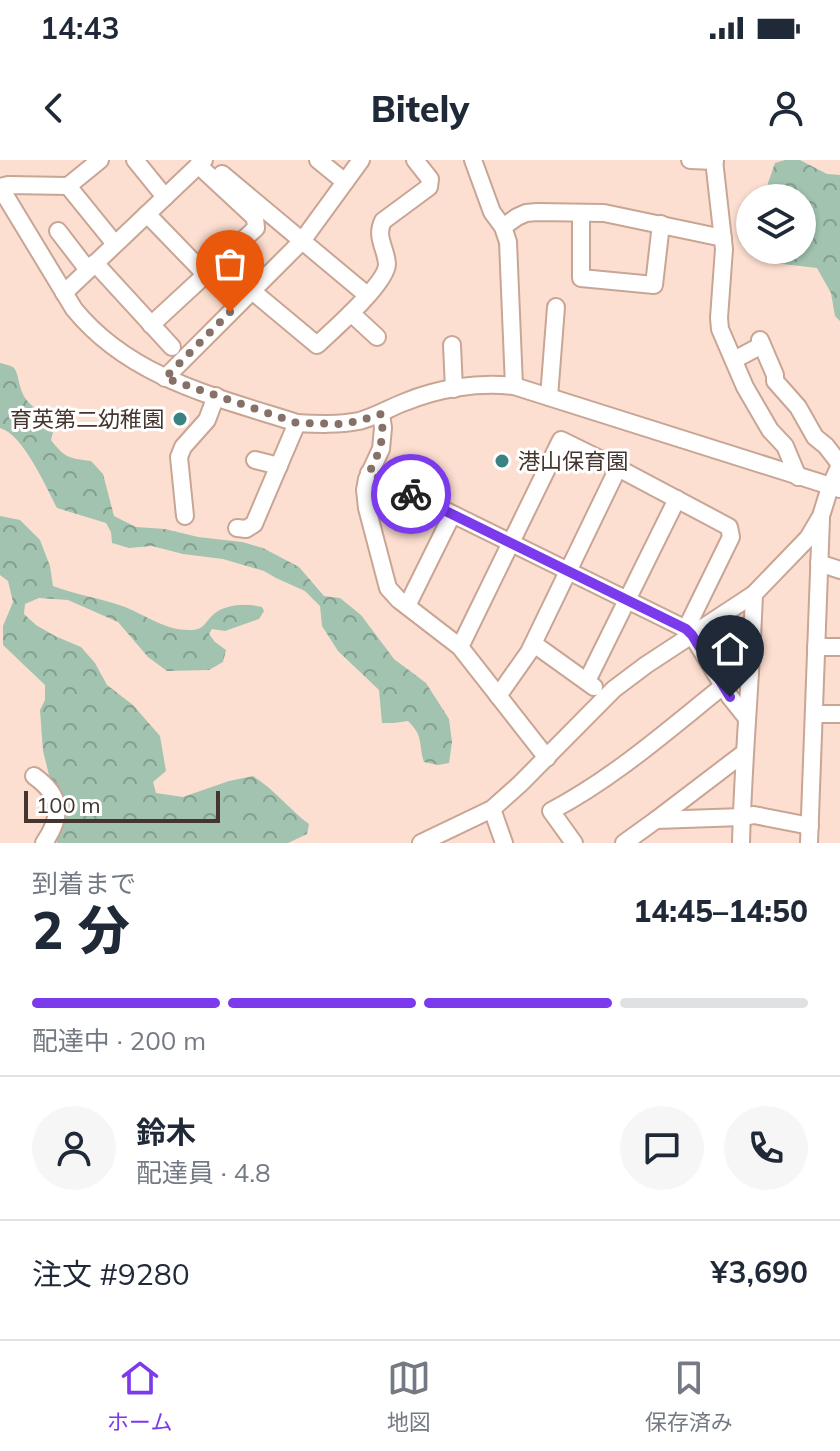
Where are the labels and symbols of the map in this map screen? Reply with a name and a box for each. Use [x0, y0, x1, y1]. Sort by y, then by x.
pin [196, 230, 264, 312]
place label: 育英第二幼稚園 [10, 405, 164, 433]
marker: 育英第二幼稚園 [171, 410, 189, 428]
place label: 港山保育園 [518, 447, 628, 475]
marker: 港山保育園 [493, 452, 511, 470]
courier [371, 454, 451, 534]
pin [696, 615, 764, 697]
scale bar [24, 787, 220, 823]

